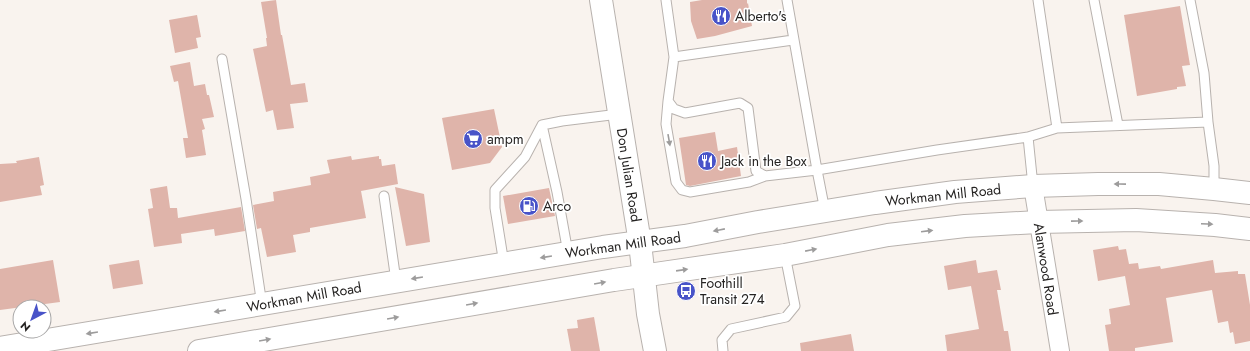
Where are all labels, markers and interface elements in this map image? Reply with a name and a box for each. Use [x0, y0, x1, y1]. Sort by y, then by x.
restaurant icon: Alberto's [710, 5, 732, 27]
place label: Alberto's [735, 6, 787, 26]
street label: Don Julian Road [612, 127, 646, 223]
supermarket icon: ampm [462, 128, 484, 150]
place label: ampm [487, 129, 524, 149]
one-way arrow [666, 134, 672, 146]
restaurant icon: Jack in the Box [696, 150, 718, 172]
place label: Jack in the Box [719, 151, 807, 171]
street label: Workman Mill Road [884, 179, 1002, 211]
one-way arrow [1113, 181, 1126, 187]
fuel station icon: Arco [518, 195, 540, 217]
place label: Arco [543, 196, 572, 216]
one-way arrow [1071, 218, 1084, 224]
street label: Alanwood Road [1029, 221, 1063, 317]
one-way arrow [1201, 221, 1213, 228]
street label: Workman Mill Road [564, 227, 682, 263]
one-way arrow [713, 227, 725, 233]
one-way arrow [921, 228, 933, 234]
one-way arrow [804, 247, 817, 253]
one-way arrow [540, 254, 552, 260]
one-way arrow [676, 267, 688, 273]
place label: Foothill Transit 274 [700, 273, 765, 309]
one-way arrow [411, 275, 423, 281]
street label: Workman Mill Road [245, 277, 363, 317]
one-way arrow [594, 280, 607, 286]
bus stop icon: Foothill Transit 274 [675, 280, 697, 302]
north arrow [12, 299, 52, 339]
one-way arrow [466, 301, 478, 307]
one-way arrow [214, 309, 226, 315]
one-way arrow [387, 315, 399, 321]
text: N [17, 318, 34, 335]
one-way arrow [86, 330, 98, 336]
one-way arrow [259, 337, 271, 343]

